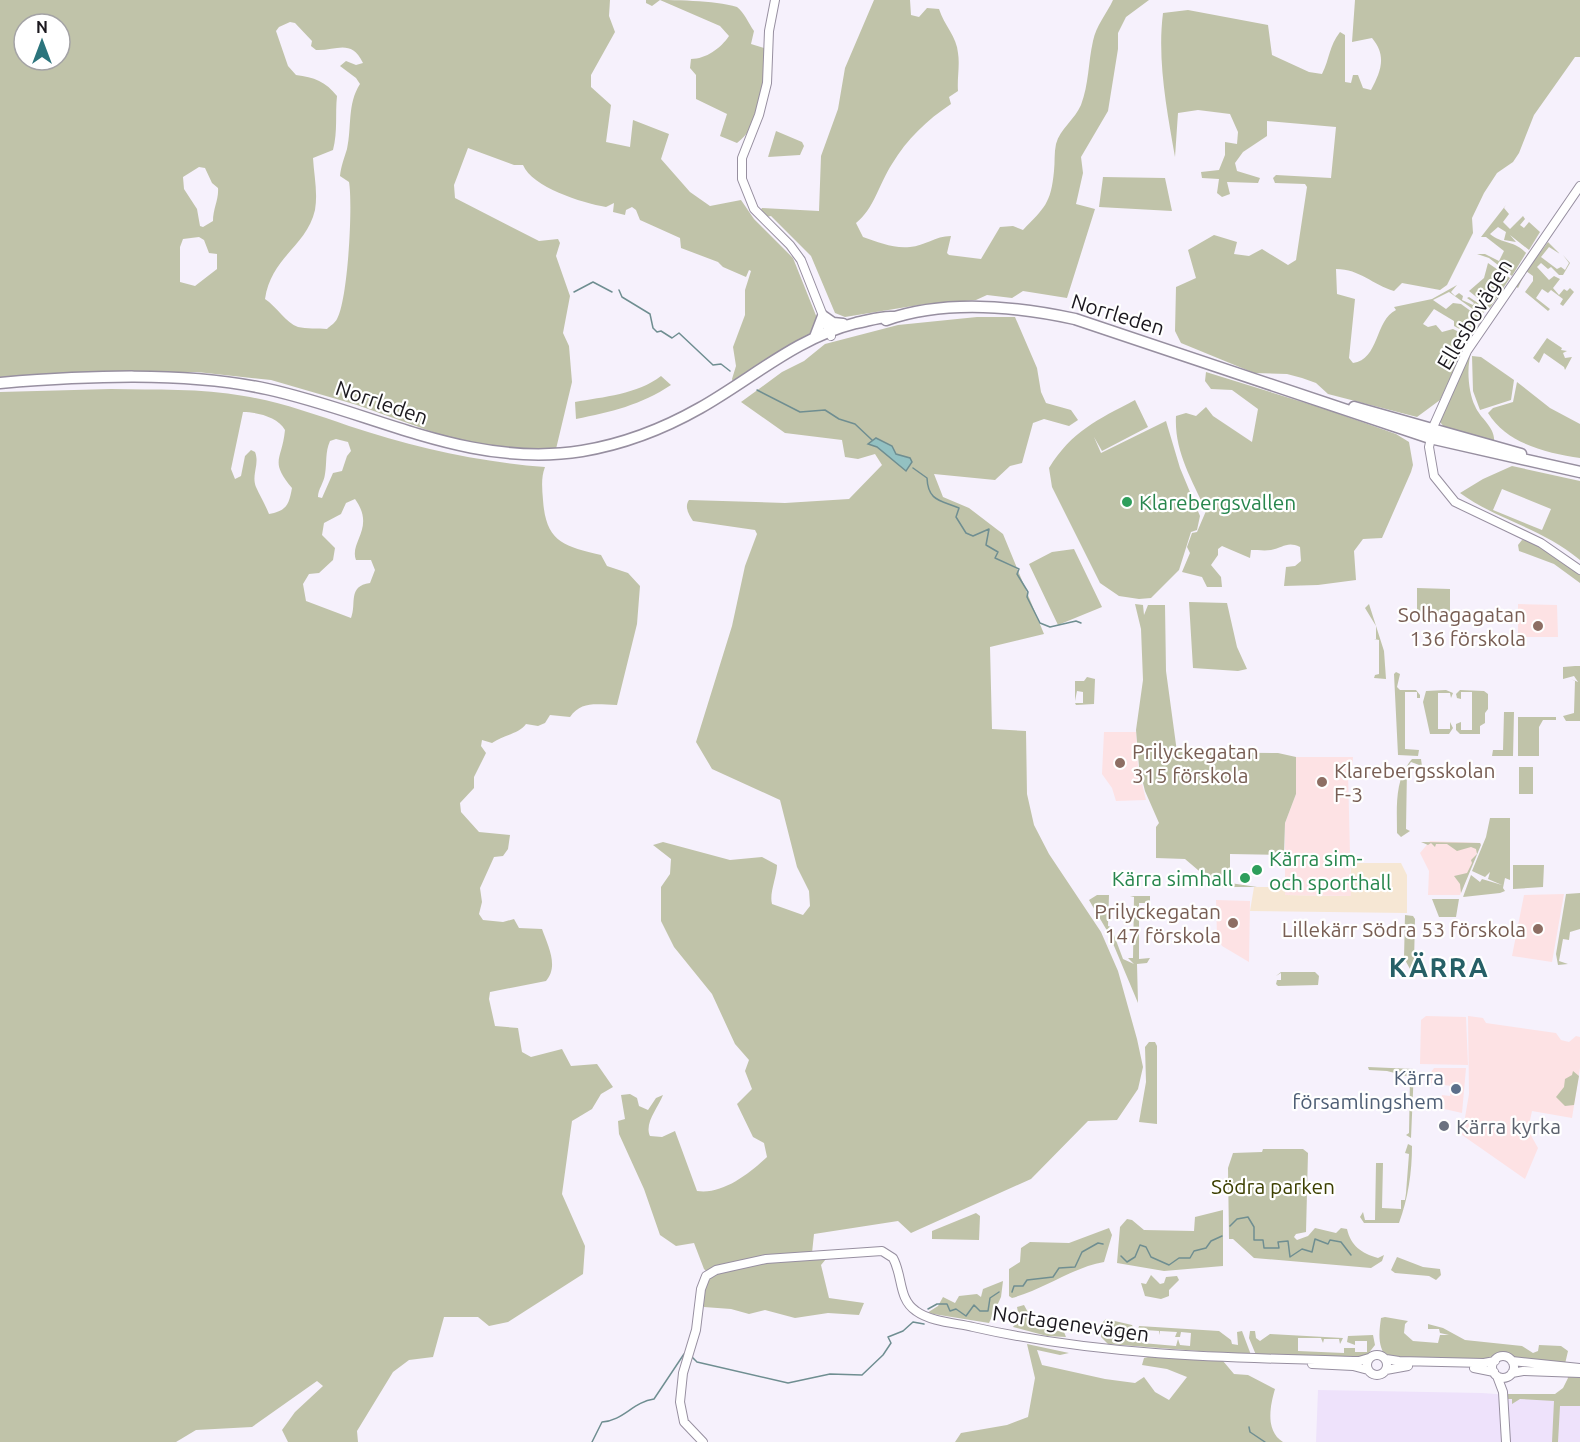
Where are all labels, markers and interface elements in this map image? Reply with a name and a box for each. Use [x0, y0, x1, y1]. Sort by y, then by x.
north arrow [12, 12, 72, 72]
text: N [36, 18, 48, 36]
street label: Ellesbovägen [1432, 254, 1516, 374]
street label: Norrleden [1069, 288, 1167, 340]
street label: Norrleden [333, 375, 431, 429]
place label: Klarebergsvallen [1139, 490, 1296, 514]
marker: Klarebergsvallen [1120, 495, 1134, 509]
place label: Solhagagatan 136 förskola [1398, 602, 1526, 650]
marker: Solhagagatan 136 förskola [1531, 619, 1545, 633]
place label: Prilyckegatan 315 förskola [1132, 739, 1259, 787]
marker: Prilyckegatan 315 förskola [1113, 756, 1127, 770]
place label: Klarebergsskolan F-3 [1334, 758, 1496, 806]
marker: Klarebergsskolan F-3 [1315, 775, 1329, 789]
place label: Kärra sim- och sporthall [1269, 846, 1392, 894]
marker: Kärra sim- och sporthall [1250, 863, 1264, 877]
place label: Kärra simhall [1112, 866, 1233, 890]
marker: Kärra simhall [1238, 871, 1252, 885]
place label: Prilyckegatan 147 förskola [1094, 899, 1221, 947]
marker: Prilyckegatan 147 förskola [1226, 916, 1240, 930]
place label: Lillekärr Södra 53 förskola [1282, 917, 1526, 941]
marker: Lillekärr Södra 53 förskola [1531, 922, 1545, 936]
district label: KÄRRA [1389, 952, 1489, 982]
place label: Kärra församlingshem [1292, 1065, 1444, 1113]
marker: Kärra församlingshem [1449, 1082, 1463, 1096]
place label: Kärra kyrka [1456, 1114, 1561, 1138]
marker: Kärra kyrka [1437, 1119, 1451, 1133]
park label: Södra parken [1211, 1174, 1335, 1198]
street label: Nortagenevägen [991, 1300, 1151, 1346]

